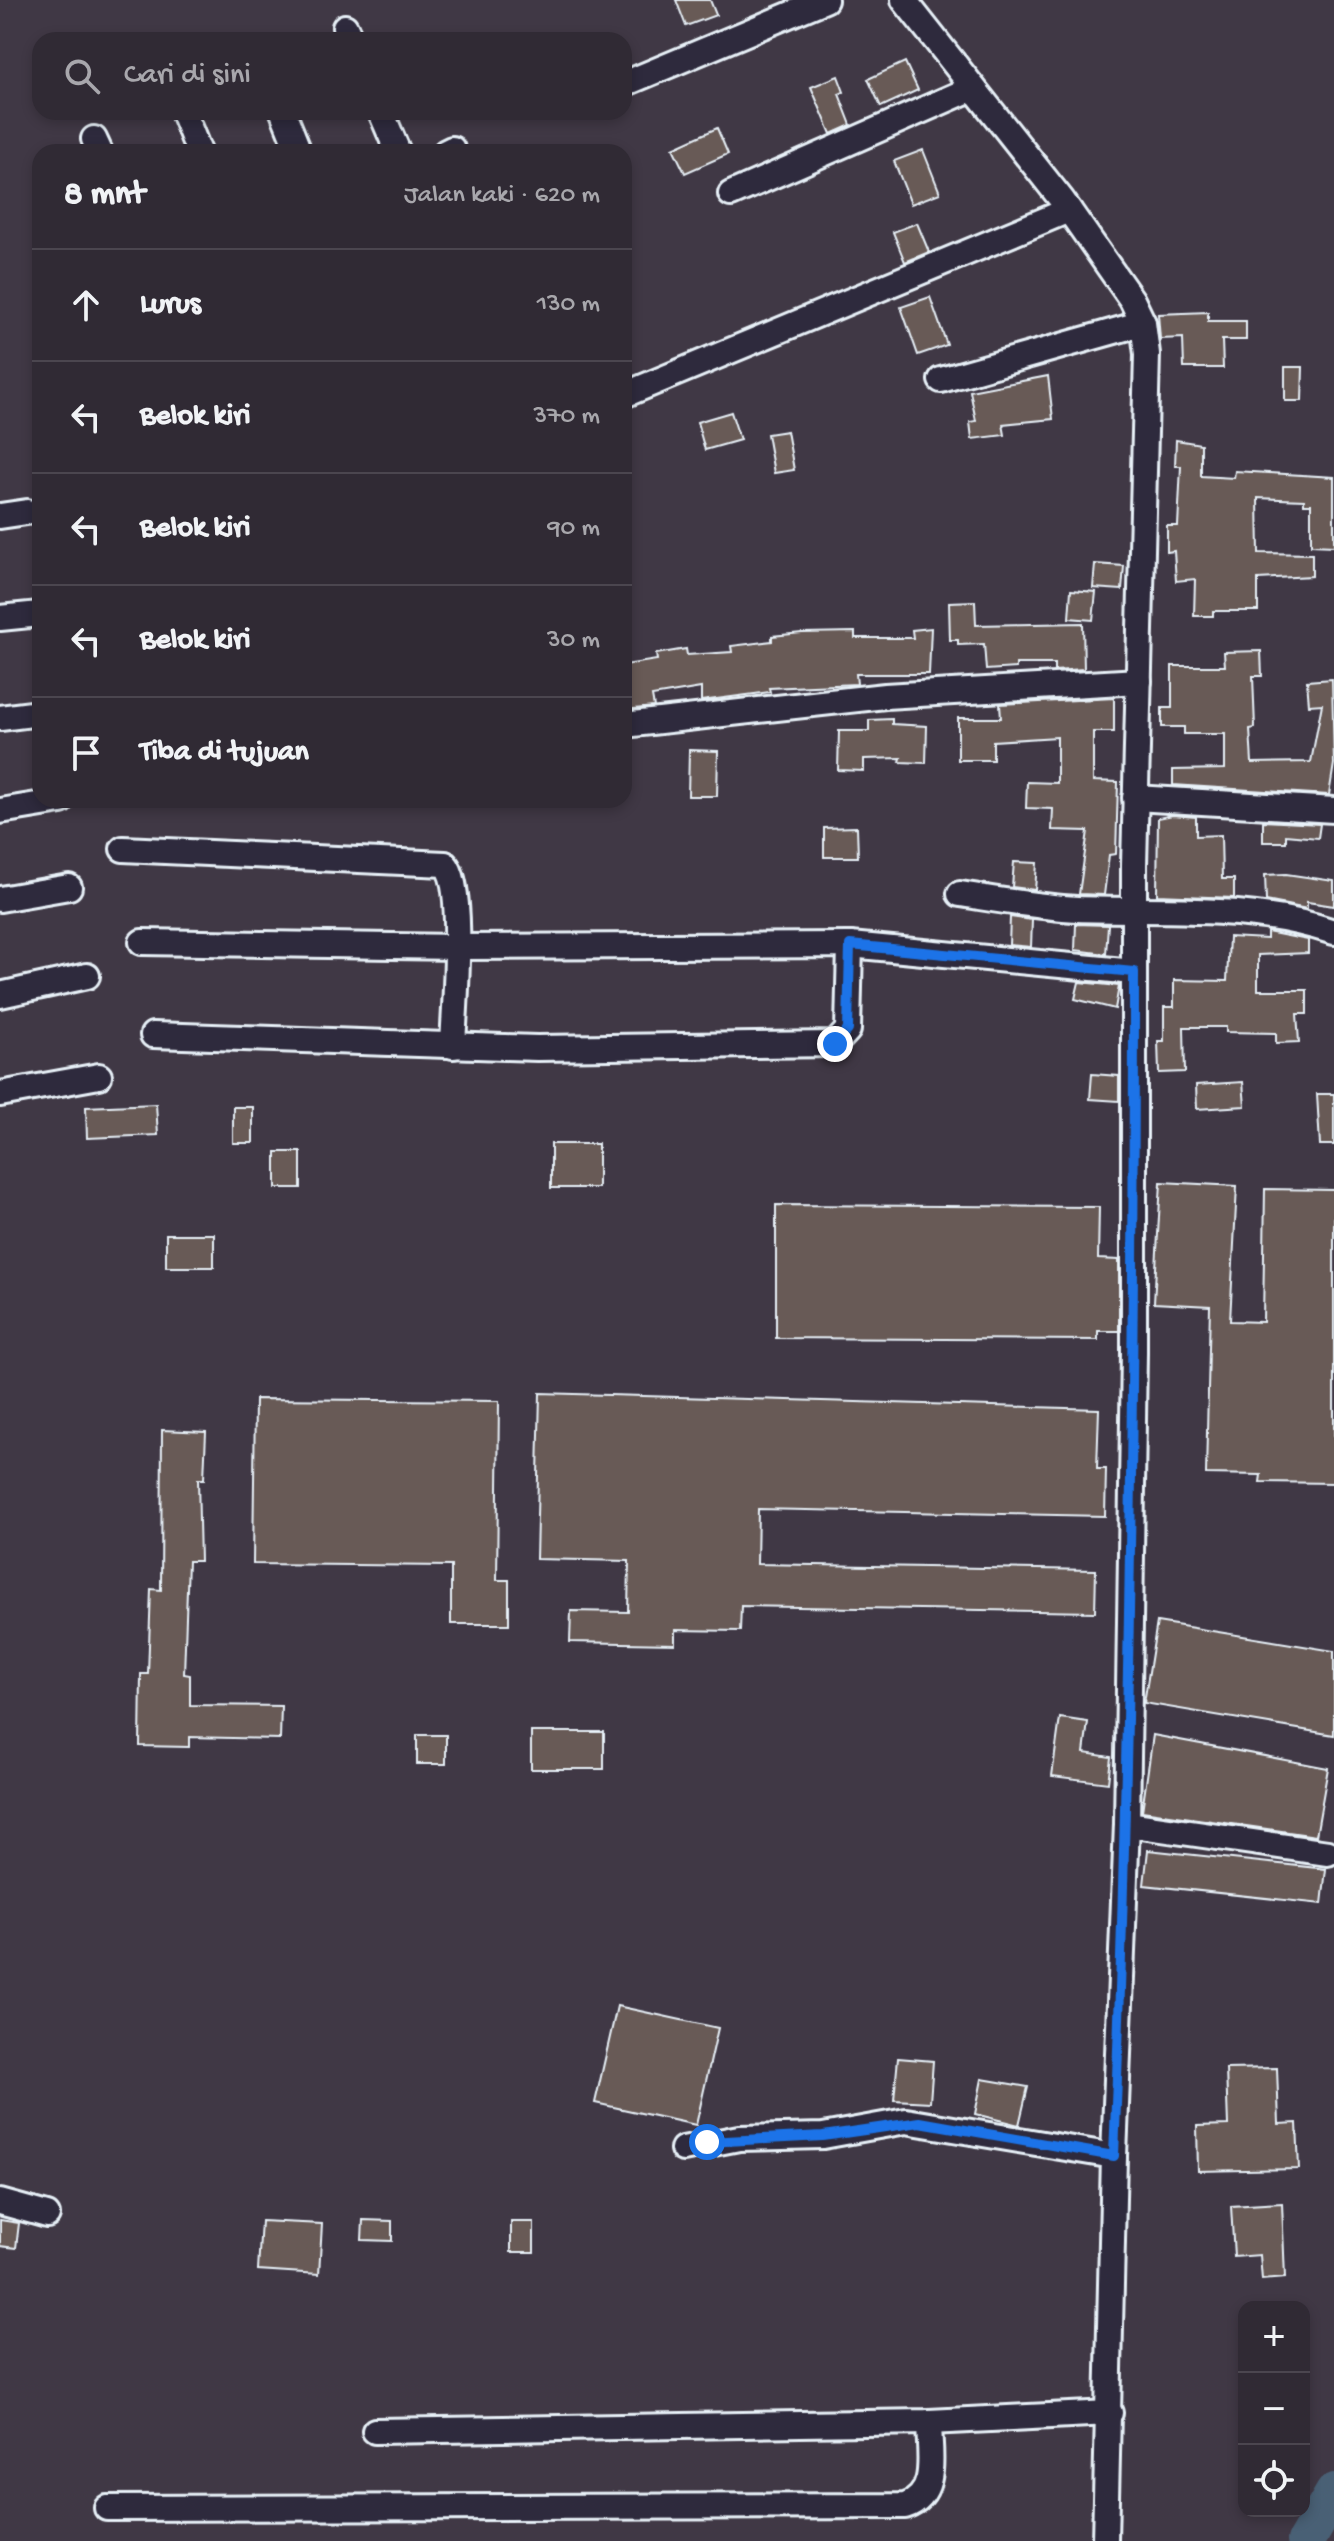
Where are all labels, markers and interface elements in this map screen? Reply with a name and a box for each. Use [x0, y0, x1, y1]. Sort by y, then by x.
search box [32, 32, 632, 120]
icon: search [60, 54, 104, 98]
text: Cari di sini [124, 59, 251, 94]
text: 8 mnt [64, 176, 145, 216]
text: Jalan kaki · 620 m [404, 181, 600, 212]
icon: ahead [64, 283, 108, 327]
text: Lurus [140, 288, 201, 323]
text: 130 m [537, 290, 600, 321]
icon: left [64, 395, 108, 439]
text: Belok kiri [140, 400, 250, 435]
text: 370 m [534, 402, 600, 433]
icon: left [64, 507, 108, 551]
text: Belok kiri [140, 512, 250, 547]
text: 90 m [548, 514, 600, 545]
icon: left [64, 619, 108, 663]
text: Belok kiri [140, 624, 250, 659]
text: 30 m [547, 626, 600, 657]
icon: arrive [64, 731, 108, 775]
text: Tiba di tujuan [140, 736, 309, 771]
route end [817, 1026, 853, 1062]
route start [689, 2124, 725, 2160]
map controls [1238, 2301, 1310, 2517]
button: + [1238, 2301, 1310, 2373]
button: − [1238, 2373, 1310, 2445]
button: locate [1238, 2445, 1310, 2517]

